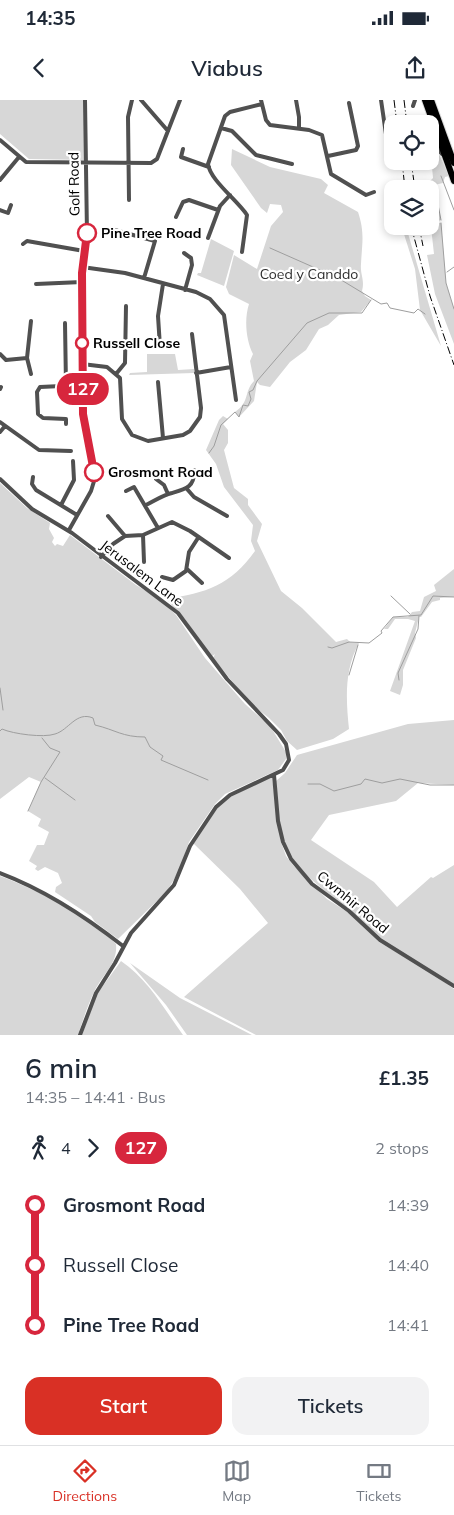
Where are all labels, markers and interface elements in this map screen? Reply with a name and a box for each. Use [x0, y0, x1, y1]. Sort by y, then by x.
text: 14:35 [25, 6, 75, 30]
icon: back [25, 54, 53, 82]
text: Viabus [191, 54, 263, 82]
icon: share [401, 54, 429, 82]
map controls [384, 115, 439, 235]
button: locate [384, 115, 439, 170]
street label: Golf Road [64, 152, 84, 216]
button: layers [384, 180, 439, 235]
marker: Pine Tree Road [77, 223, 97, 243]
place label: Pine Tree Road [101, 224, 201, 242]
park label: Coed y Canddo [260, 265, 358, 283]
place label: Russell Close [93, 334, 181, 352]
marker: Russell Close [75, 336, 89, 350]
line badge: 127 [54, 373, 112, 405]
text: 127 [67, 377, 99, 400]
marker: Grosmont Road [84, 462, 104, 482]
place label: Grosmont Road [108, 463, 213, 481]
street label: Jerusalem Lane [97, 536, 187, 610]
street label: Cwmhir Road [313, 867, 393, 937]
text: 6 min [25, 1050, 98, 1085]
text: £1.35 [379, 1066, 429, 1090]
text: 14:35 – 14:41 · Bus [25, 1087, 166, 1107]
icon: walk [25, 1134, 53, 1162]
icon: forward [79, 1134, 107, 1162]
text: 127 [125, 1136, 157, 1159]
text: 4 [61, 1138, 71, 1158]
text: 2 stops [375, 1138, 429, 1158]
text: Grosmont Road [63, 1193, 205, 1217]
text: 14:39 [387, 1195, 429, 1215]
text: Russell Close [63, 1253, 178, 1277]
text: 14:40 [387, 1255, 429, 1275]
text: Pine Tree Road [63, 1313, 199, 1337]
text: 14:41 [387, 1315, 429, 1335]
button: Start [25, 1377, 222, 1435]
button: Tickets [232, 1377, 429, 1435]
tab: Directions [53, 1457, 117, 1505]
tab: Map [222, 1457, 251, 1505]
tab: Tickets [356, 1457, 401, 1505]

